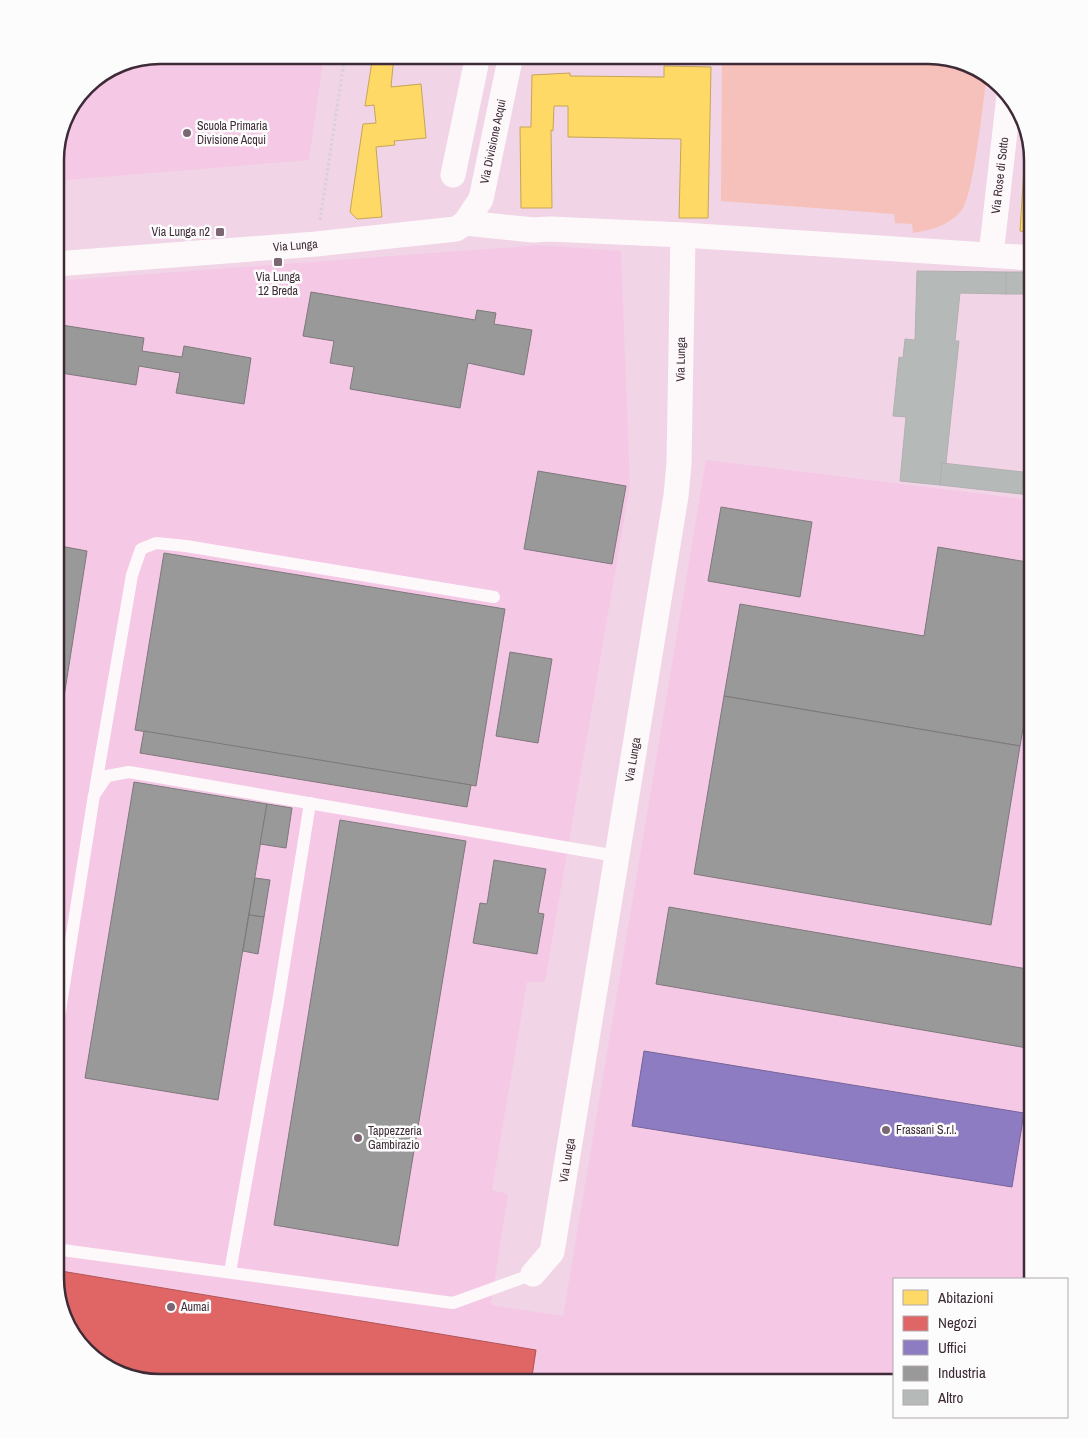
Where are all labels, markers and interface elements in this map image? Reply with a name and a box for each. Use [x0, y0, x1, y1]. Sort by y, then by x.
street label: Via Divisione Acqui [476, 98, 510, 185]
place label: Scuola Primaria Divisione Acqui [197, 118, 268, 148]
marker: Scuola Primaria Divisione Acqui [181, 127, 193, 139]
street label: Via Rose di Sotto [988, 136, 1012, 215]
place label: Via Lunga n2 [152, 224, 210, 240]
marker: Via Lunga n2 [214, 226, 226, 238]
street label: Via Lunga [272, 236, 319, 255]
marker: Via Lunga 12 Breda [272, 256, 284, 268]
place label: Via Lunga 12 Breda [256, 269, 301, 299]
street label: Via Lunga [672, 336, 689, 382]
street label: Via Lunga [621, 736, 644, 783]
place label: Frassani S.r.l. [896, 1122, 957, 1138]
place label: Tappezzeria Gambirazio [368, 1123, 422, 1153]
marker: Frassani S.r.l. [880, 1124, 892, 1136]
marker: Tappezzeria Gambirazio [352, 1132, 364, 1144]
street label: Via Lunga [556, 1136, 579, 1184]
legend [893, 1278, 1068, 1418]
text: Abitazioni [937, 1287, 993, 1308]
place label: Aumai [180, 1299, 209, 1315]
marker: Aumai [165, 1301, 177, 1313]
text: Negozi [938, 1312, 977, 1333]
text: Uffici [938, 1337, 967, 1358]
text: Industria [938, 1362, 986, 1383]
text: Altro [937, 1387, 963, 1408]

